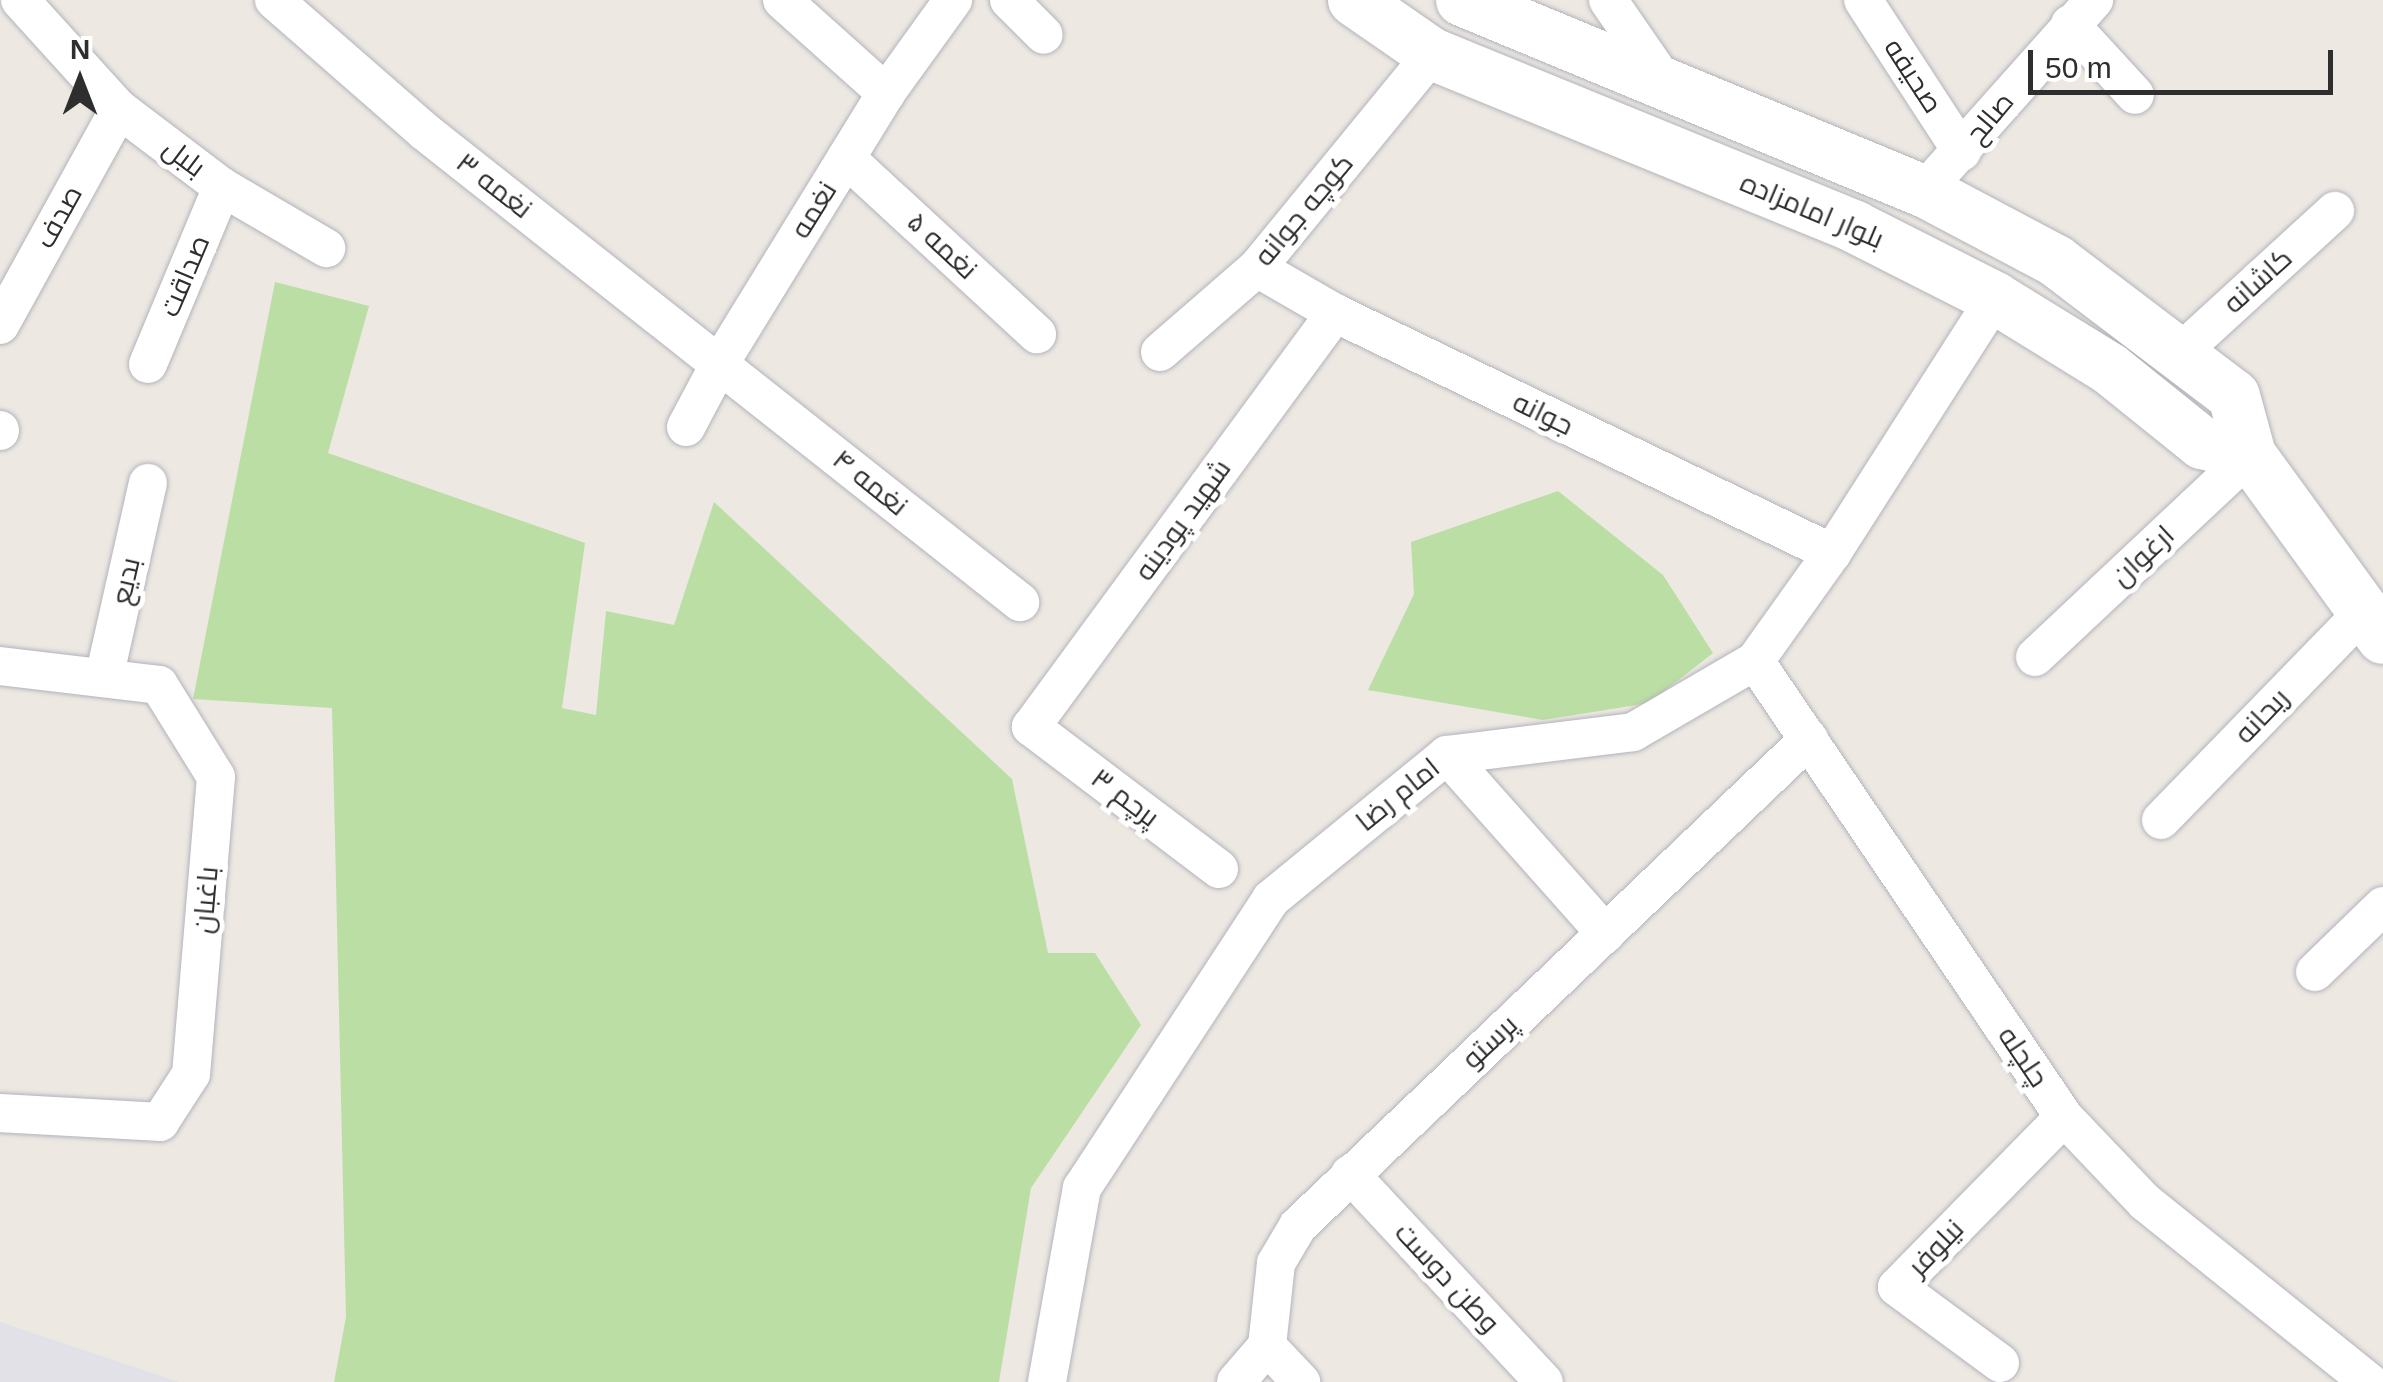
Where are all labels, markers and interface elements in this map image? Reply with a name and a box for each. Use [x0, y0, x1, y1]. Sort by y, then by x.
north arrow [30, 30, 130, 130]
scale bar [2033, 30, 2338, 92]
street label: صحیفه [1877, 32, 1949, 120]
text: N [70, 34, 90, 65]
text: 50 m [2045, 51, 2112, 84]
street label: صالح [1959, 86, 2021, 150]
street label: بلبل [156, 131, 212, 185]
street label: نغمه ۳ [449, 146, 539, 226]
street label: کوچه جوانه [1247, 147, 1361, 273]
street label: بلوار امامزاده [1735, 166, 1889, 256]
street label: نغمه [784, 175, 844, 245]
street label: صدف [28, 180, 90, 254]
street label: نغمه ۵ [900, 205, 984, 287]
street label: صداقت [153, 230, 217, 322]
street label: کاشانه [2217, 241, 2299, 321]
street label: جوانه [1507, 385, 1579, 443]
street label: نغمه ۴ [826, 443, 914, 523]
street label: شهید پودینه [1128, 453, 1238, 587]
street label: ارغوان [2105, 519, 2181, 593]
street label: بدیع [104, 554, 148, 608]
street label: ریحانه [2228, 681, 2296, 751]
street label: امام رضا [1349, 751, 1447, 839]
street label: پرچم ۳ [1084, 762, 1166, 834]
street label: باغبان [186, 865, 226, 935]
street label: پرستو [1455, 1008, 1525, 1076]
street label: چلچله [1991, 1020, 2055, 1094]
street label: نیلوفر [1901, 1213, 1971, 1283]
street label: وطن دوست [1388, 1216, 1506, 1340]

